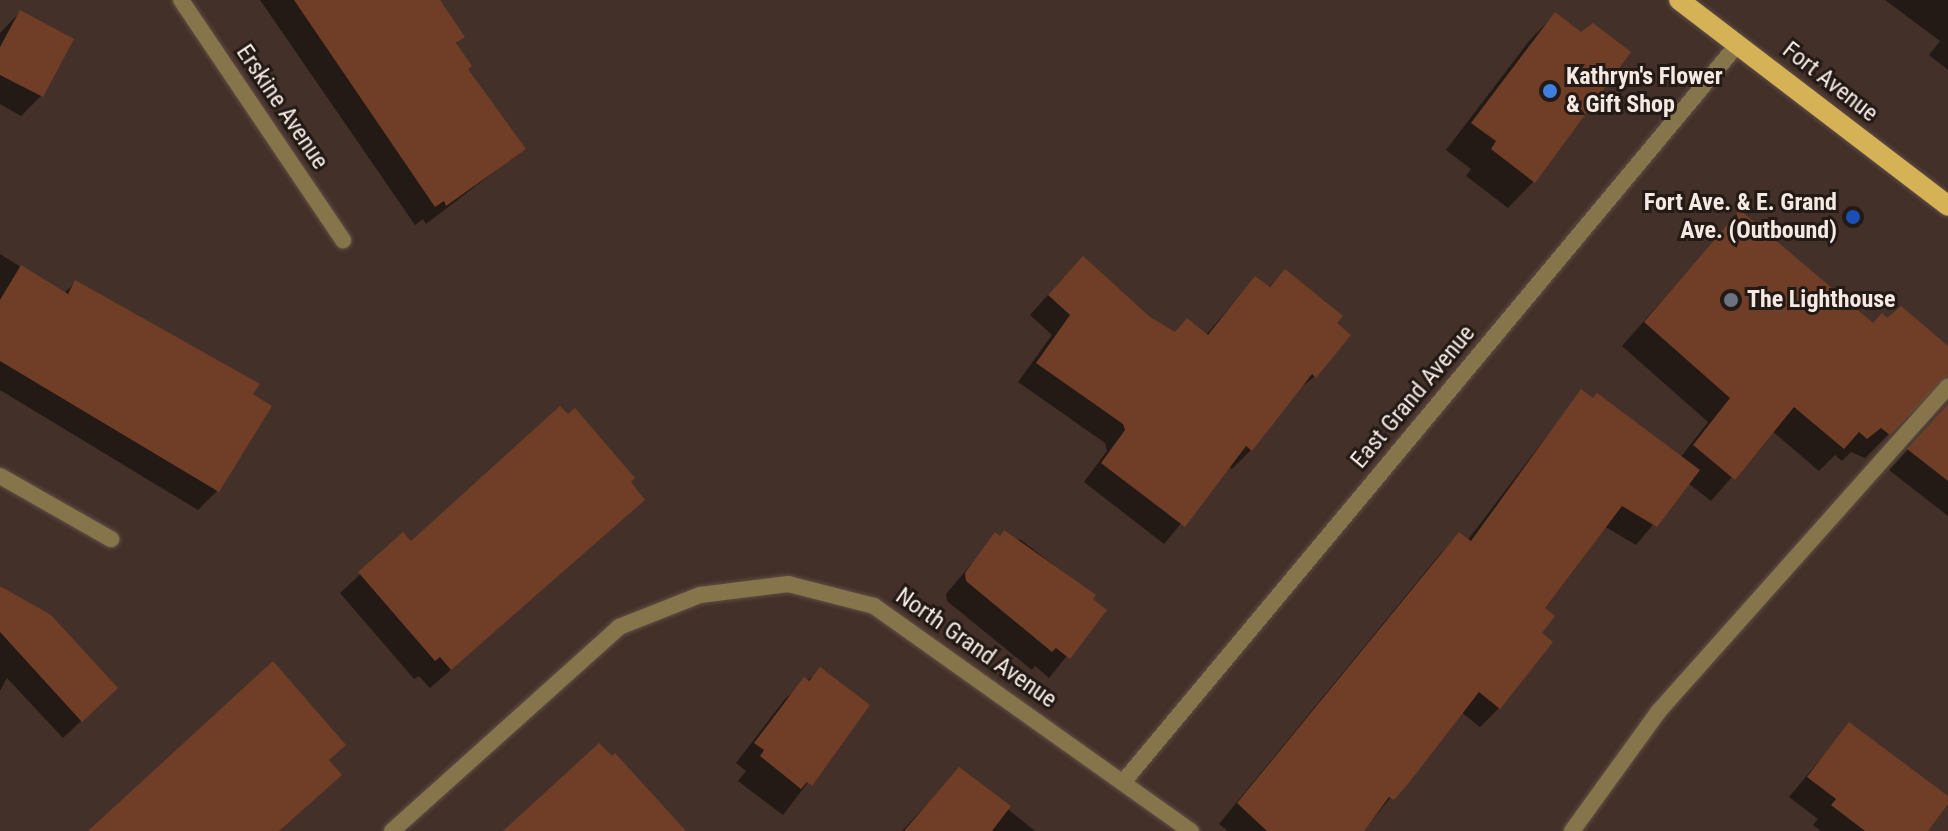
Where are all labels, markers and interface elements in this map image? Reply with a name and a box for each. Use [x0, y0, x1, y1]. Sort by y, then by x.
street label: Fort Avenue [1777, 36, 1883, 128]
street label: Erskine Avenue [230, 39, 334, 175]
place label: Kathryn's Flower & Gift Shop [1566, 63, 1723, 119]
marker: Kathryn's Flower & Gift Shop [1541, 82, 1559, 100]
place label: Fort Ave. & E. Grand Ave. (Outbound) [1644, 189, 1837, 245]
marker: Fort Ave. & E. Grand Ave. (Outbound) [1844, 208, 1862, 226]
place label: The Lighthouse [1747, 286, 1896, 314]
marker: The Lighthouse [1722, 291, 1740, 309]
street label: East Grand Avenue [1345, 320, 1481, 474]
street label: North Grand Avenue [890, 582, 1062, 714]

